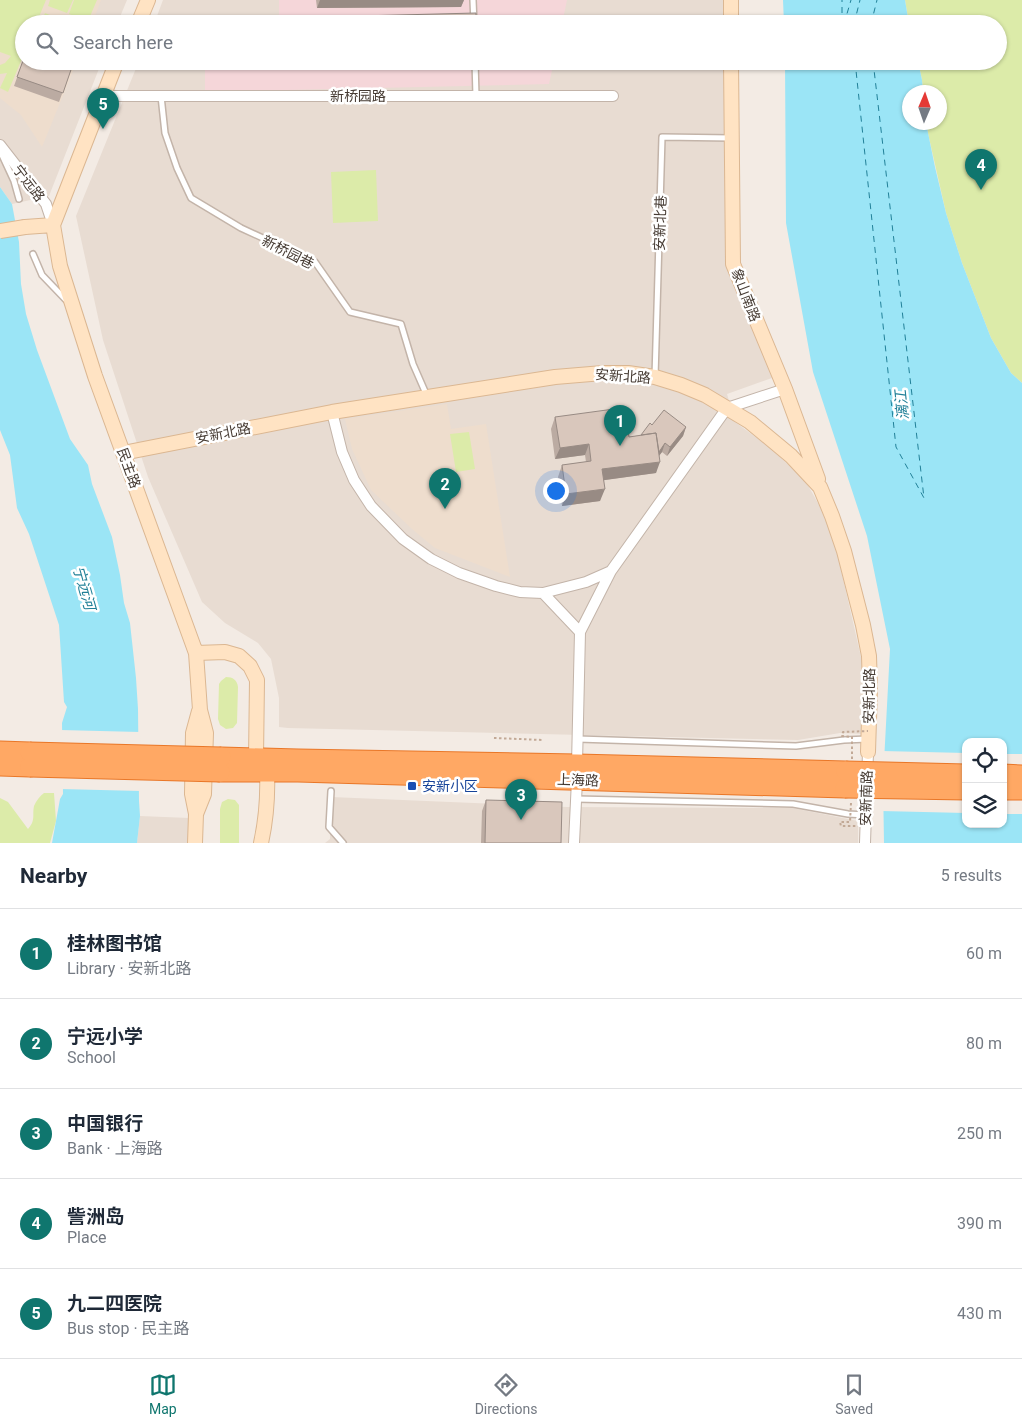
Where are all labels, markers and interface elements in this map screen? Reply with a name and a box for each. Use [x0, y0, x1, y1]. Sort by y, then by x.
search box [15, 15, 1007, 70]
icon: search [33, 29, 61, 57]
text: Search here [73, 31, 173, 54]
north arrow [902, 85, 947, 130]
pin: 5 [87, 88, 119, 129]
street label: 新桥园路 [330, 88, 386, 104]
pin: 4 [965, 149, 997, 190]
street label: 宁远路 [10, 161, 48, 205]
street label: 安新北巷 [651, 195, 669, 251]
street label: 新桥园巷 [259, 232, 317, 272]
street label: 象山南路 [728, 266, 764, 324]
street label: 安新北路 [595, 366, 651, 386]
water label: 漓江 [891, 387, 913, 421]
pin: 1 [604, 405, 636, 446]
street label: 安新北路 [194, 420, 252, 446]
street label: 民主路 [114, 446, 144, 490]
pin: 2 [429, 468, 461, 509]
your location [543, 478, 569, 504]
water label: 宁远河 [69, 564, 100, 615]
street label: 安新北路 [861, 668, 877, 724]
map controls [962, 738, 1007, 828]
button: locate [962, 738, 1007, 783]
street label: 安新南路 [857, 770, 875, 826]
street label: 上海路 [557, 771, 599, 789]
place label: 安新小区 [422, 778, 478, 794]
pin: 3 [505, 779, 537, 820]
marker: 安新小区 [406, 780, 418, 792]
button: layers [962, 783, 1007, 828]
text: Nearby [20, 864, 87, 888]
text: 5 results [941, 866, 1002, 885]
text: 桂林图书馆 [67, 932, 162, 955]
text: 1 [31, 944, 41, 963]
text: 60 m [966, 944, 1002, 963]
text: Library · 安新北路 [67, 959, 192, 978]
text: 宁远小学 [67, 1025, 143, 1048]
text: 2 [31, 1034, 41, 1053]
text: 80 m [966, 1034, 1002, 1053]
text: School [67, 1048, 116, 1067]
text: 中国银行 [67, 1112, 143, 1135]
text: 3 [31, 1124, 41, 1143]
text: 250 m [957, 1124, 1002, 1143]
text: Bank · 上海路 [67, 1139, 163, 1158]
text: 訾洲岛 [67, 1205, 124, 1228]
text: 4 [31, 1214, 41, 1233]
text: 390 m [957, 1214, 1002, 1233]
text: Place [67, 1228, 107, 1247]
text: 九二四医院 [67, 1292, 162, 1315]
text: 5 [31, 1304, 41, 1323]
text: 430 m [957, 1304, 1002, 1323]
text: Bus stop · 民主路 [67, 1319, 190, 1338]
tab: Map [149, 1371, 177, 1417]
tab: Directions [475, 1371, 538, 1417]
tab: Saved [835, 1371, 873, 1417]

